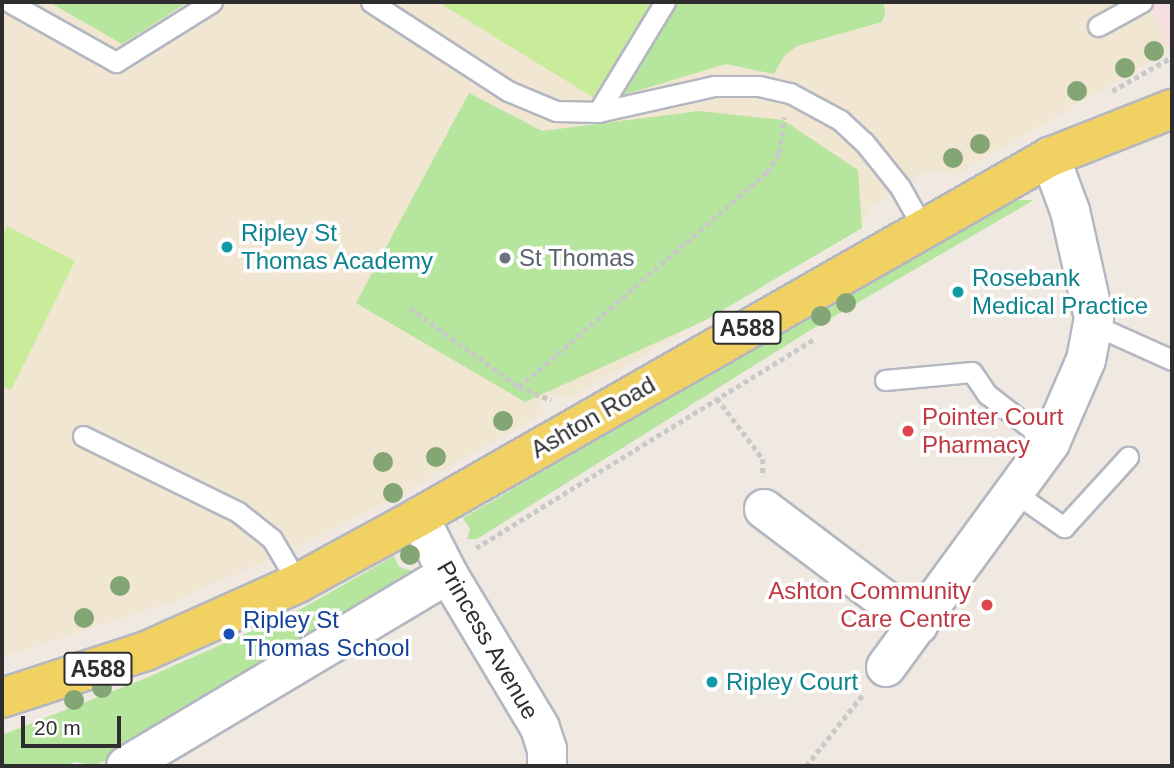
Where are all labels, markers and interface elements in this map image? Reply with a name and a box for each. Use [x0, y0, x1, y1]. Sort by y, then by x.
place label: Ripley St Thomas Academy [241, 219, 434, 275]
marker: Ripley St Thomas Academy [219, 239, 235, 255]
place label: St Thomas [519, 244, 635, 272]
marker: St Thomas [497, 250, 513, 266]
place label: Rosebank Medical Practice [972, 264, 1148, 320]
marker: Rosebank Medical Practice [950, 284, 966, 300]
road number: A588 [712, 308, 782, 348]
street label: Ashton Road [526, 370, 660, 464]
place label: Pointer Court Pharmacy [922, 403, 1063, 459]
marker: Pointer Court Pharmacy [900, 423, 916, 439]
street label: Princess Avenue [431, 555, 545, 725]
place label: Ashton Community Care Centre [768, 577, 971, 633]
marker: Ashton Community Care Centre [977, 595, 997, 615]
place label: Ripley St Thomas School [243, 606, 410, 662]
marker: Ripley St Thomas School [221, 626, 237, 642]
road number: A588 [63, 650, 133, 688]
place label: Ripley Court [726, 668, 858, 696]
marker: Ripley Court [704, 674, 720, 690]
scale bar [24, 702, 124, 746]
text: 20 m [34, 716, 81, 739]

